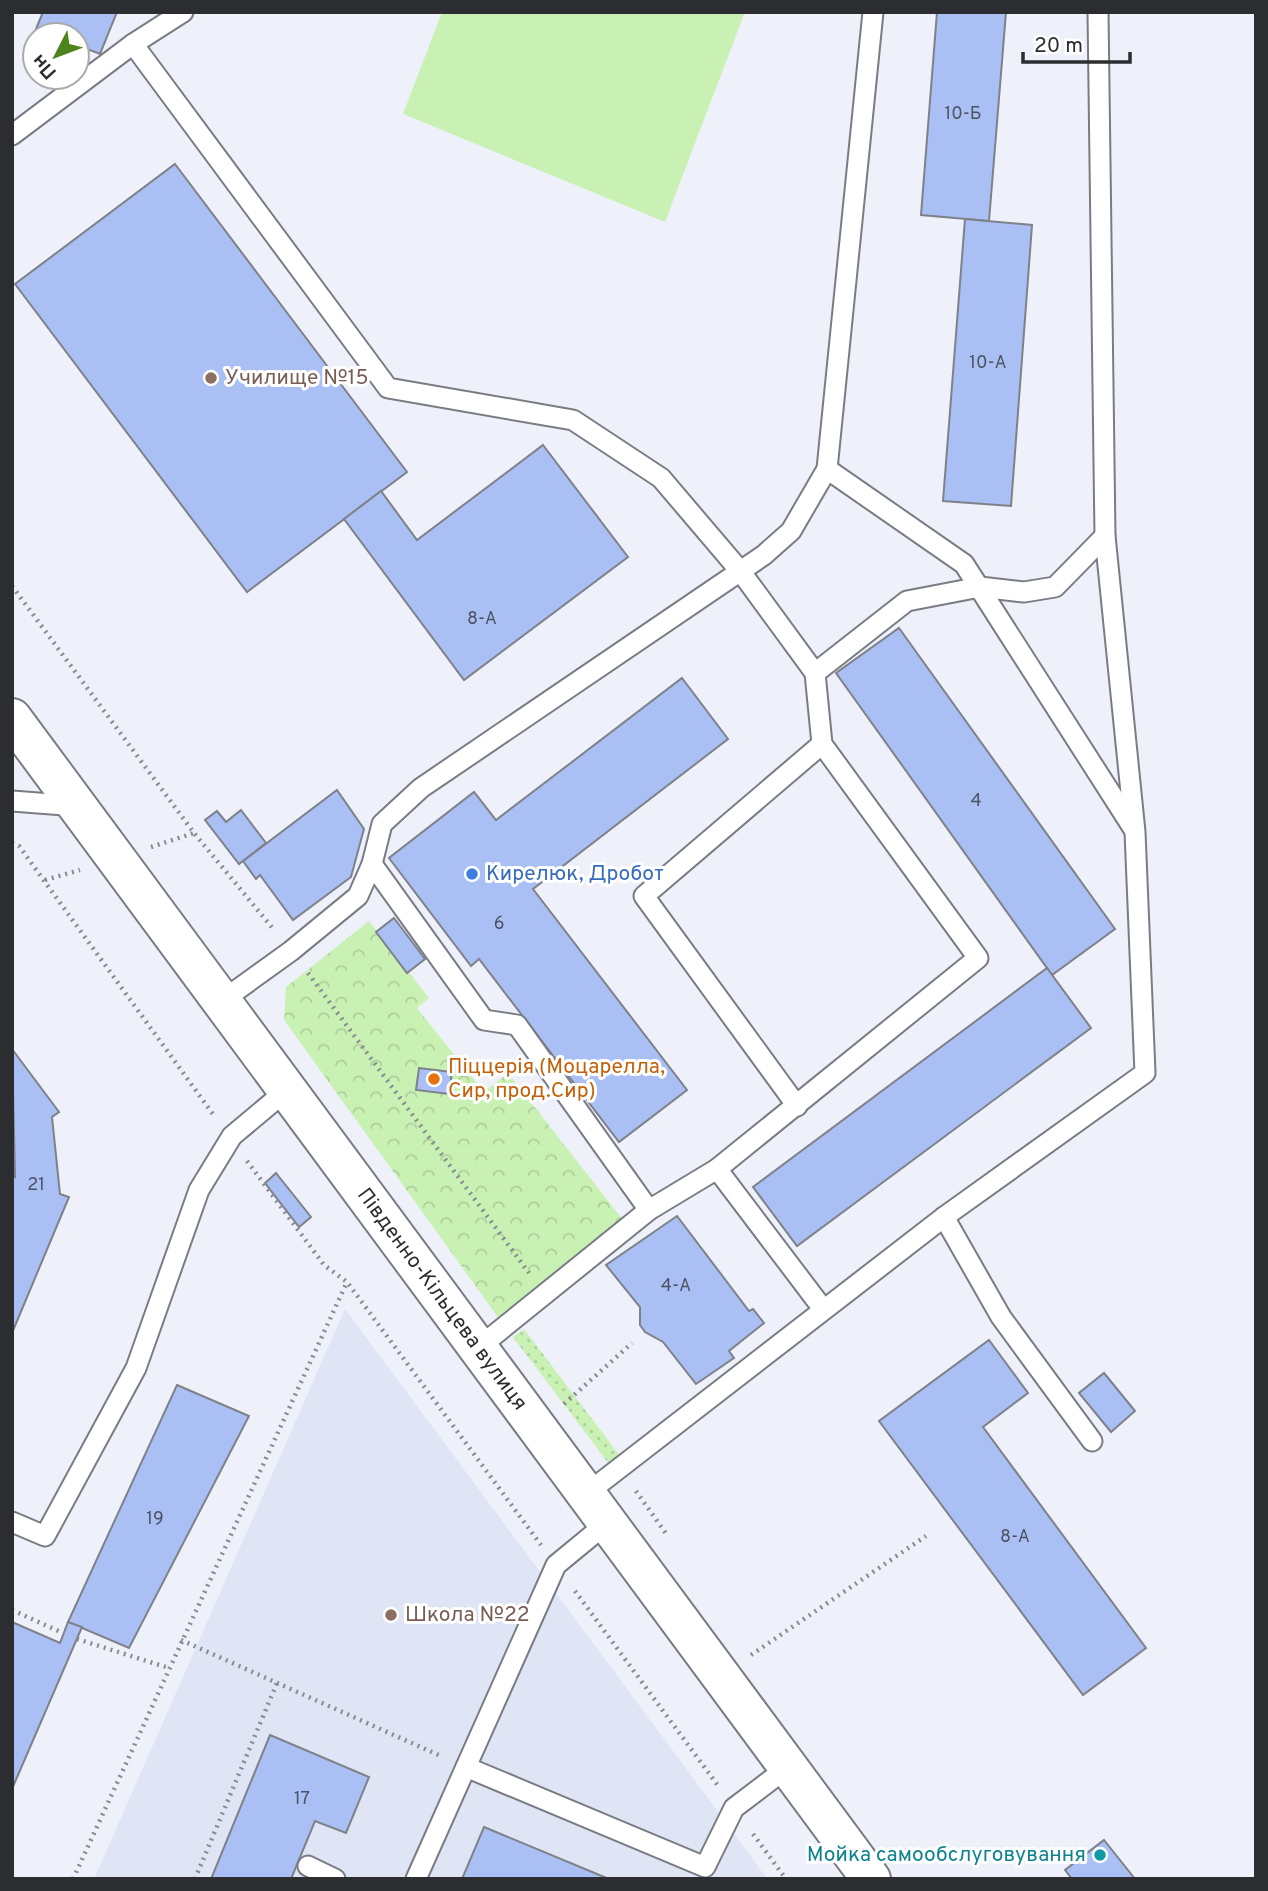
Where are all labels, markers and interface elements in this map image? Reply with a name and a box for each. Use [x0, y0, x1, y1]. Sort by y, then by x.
north arrow [21, 21, 91, 91]
scale bar [1023, 21, 1130, 65]
text: 20 m [1034, 33, 1083, 60]
text: Пн [27, 48, 62, 84]
house number: 10-Б [944, 103, 982, 126]
house number: 10-А [969, 352, 1007, 375]
place label: Училище №15 [225, 365, 368, 392]
marker: Училище №15 [203, 370, 219, 386]
house number: 8-А [467, 608, 497, 631]
house number: 4 [970, 790, 982, 813]
place label: Кирелюк, Дробот [486, 861, 664, 888]
marker: Кирелюк, Дробот [464, 866, 480, 882]
house number: 6 [494, 913, 504, 936]
place label: Піццерія (Моцарелла, Сир, прод.Сир) [448, 1054, 665, 1105]
marker: Піццерія (Моцарелла, Сир, прод.Сир) [426, 1071, 442, 1087]
house number: 21 [27, 1174, 45, 1197]
street label: Південно-Кільцева вулиця [351, 1183, 533, 1416]
house number: 4-А [661, 1275, 691, 1298]
house number: 19 [146, 1508, 164, 1531]
house number: 8-А [1000, 1526, 1030, 1549]
place label: Школа №22 [405, 1602, 530, 1629]
marker: Школа №22 [383, 1607, 399, 1623]
house number: 17 [294, 1788, 310, 1811]
place label: Мойка самообслуговування [807, 1842, 1086, 1869]
marker: Мойка самообслуговування [1092, 1847, 1108, 1863]

